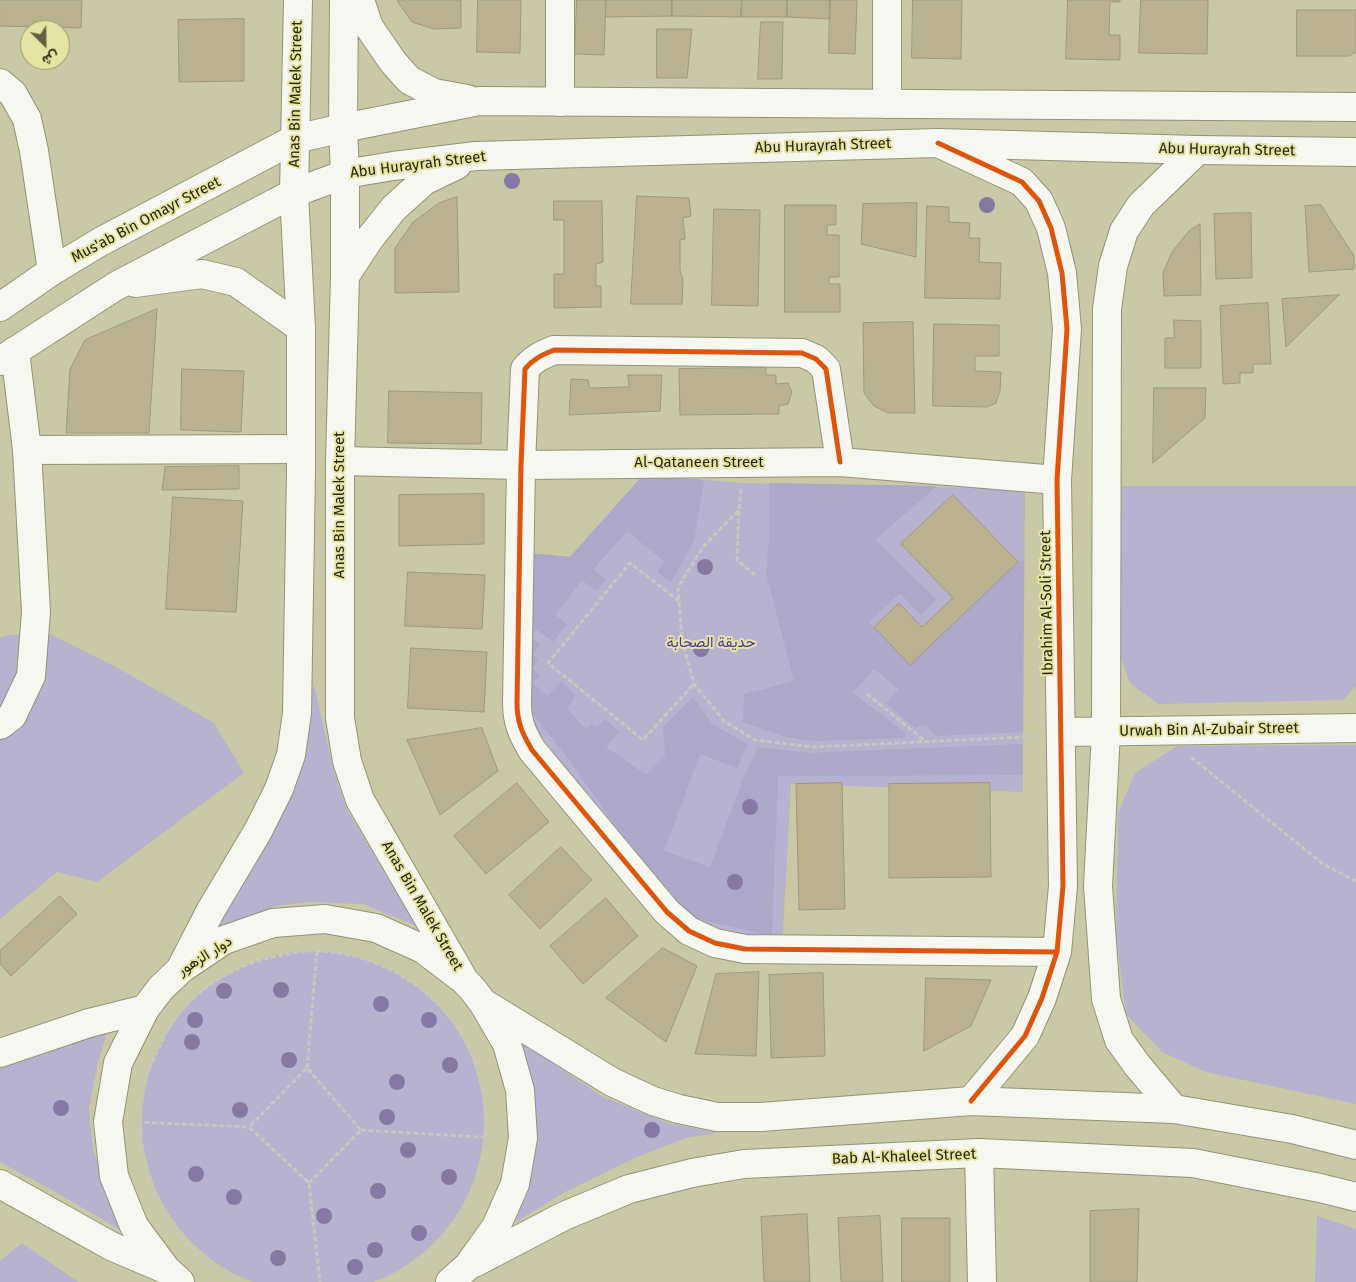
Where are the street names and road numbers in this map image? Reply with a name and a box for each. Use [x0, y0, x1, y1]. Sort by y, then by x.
street label: Anas Bin Malek Street [286, 20, 306, 168]
street label: Abu Hurayrah Street [754, 135, 892, 157]
street label: Abu Hurayrah Street [1159, 140, 1295, 160]
street label: Abu Hurayrah Street [349, 148, 487, 182]
street label: Mus'ab Bin Omayr Street [68, 173, 224, 267]
street label: Anas Bin Malek Street [331, 431, 349, 579]
street label: Al-Qataneen Street [634, 454, 764, 472]
street label: Ibrahim Al-Soli Street [1037, 530, 1057, 676]
street label: Urwah Bin Al-Zubair Street [1119, 719, 1299, 741]
street label: Anas Bin Malek Street [377, 838, 467, 974]
street label: دوار الزهور [174, 932, 236, 980]
street label: Bab Al-Khaleel Street [832, 1145, 976, 1169]

